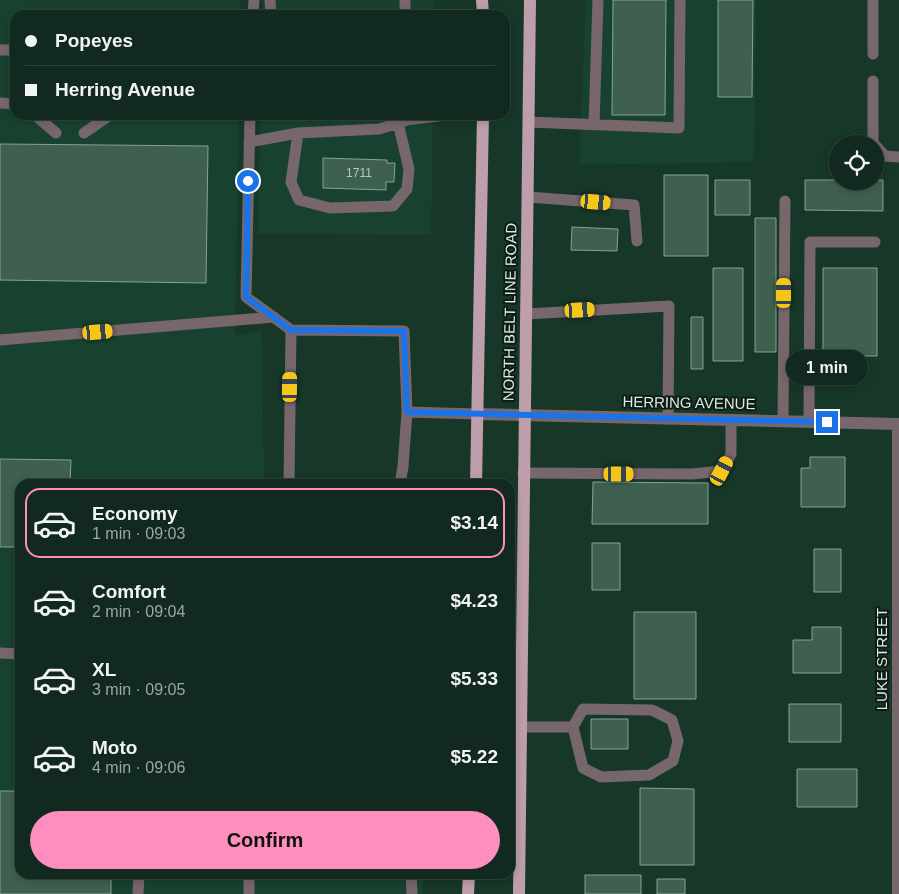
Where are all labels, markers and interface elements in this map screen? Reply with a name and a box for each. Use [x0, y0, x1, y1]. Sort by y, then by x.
text: Popeyes [55, 30, 133, 51]
text: Herring Avenue [55, 79, 195, 100]
map controls [829, 135, 884, 190]
button: locate [829, 135, 884, 190]
house number: 1711 [346, 166, 372, 180]
route start [237, 170, 259, 192]
car [580, 193, 611, 211]
street label: NORTH BELT LINE ROAD [499, 223, 520, 401]
car [776, 278, 791, 308]
car [564, 302, 595, 318]
car [82, 323, 113, 341]
callout: 1 min [786, 350, 868, 384]
text: 1 min [806, 359, 848, 376]
car [282, 372, 297, 402]
street label: HERRING AVENUE [622, 393, 756, 412]
route end [816, 411, 838, 433]
car [708, 454, 735, 488]
car [604, 467, 634, 482]
icon: car [32, 501, 77, 546]
text: Economy [92, 503, 178, 524]
text: $3.14 [450, 512, 498, 533]
text: 1 min · 09:03 [92, 525, 185, 542]
icon: car [32, 579, 77, 624]
text: Comfort [92, 581, 166, 602]
text: $4.23 [450, 590, 498, 611]
text: 2 min · 09:04 [92, 603, 185, 620]
street label: LUKE STREET [873, 608, 890, 710]
icon: car [32, 657, 77, 702]
text: XL [92, 659, 116, 680]
text: $5.33 [450, 668, 498, 689]
text: 3 min · 09:05 [92, 681, 185, 698]
icon: car [32, 735, 77, 780]
text: Moto [92, 737, 137, 758]
text: $5.22 [450, 746, 498, 767]
text: 4 min · 09:06 [92, 759, 185, 776]
button: Confirm [30, 811, 500, 869]

